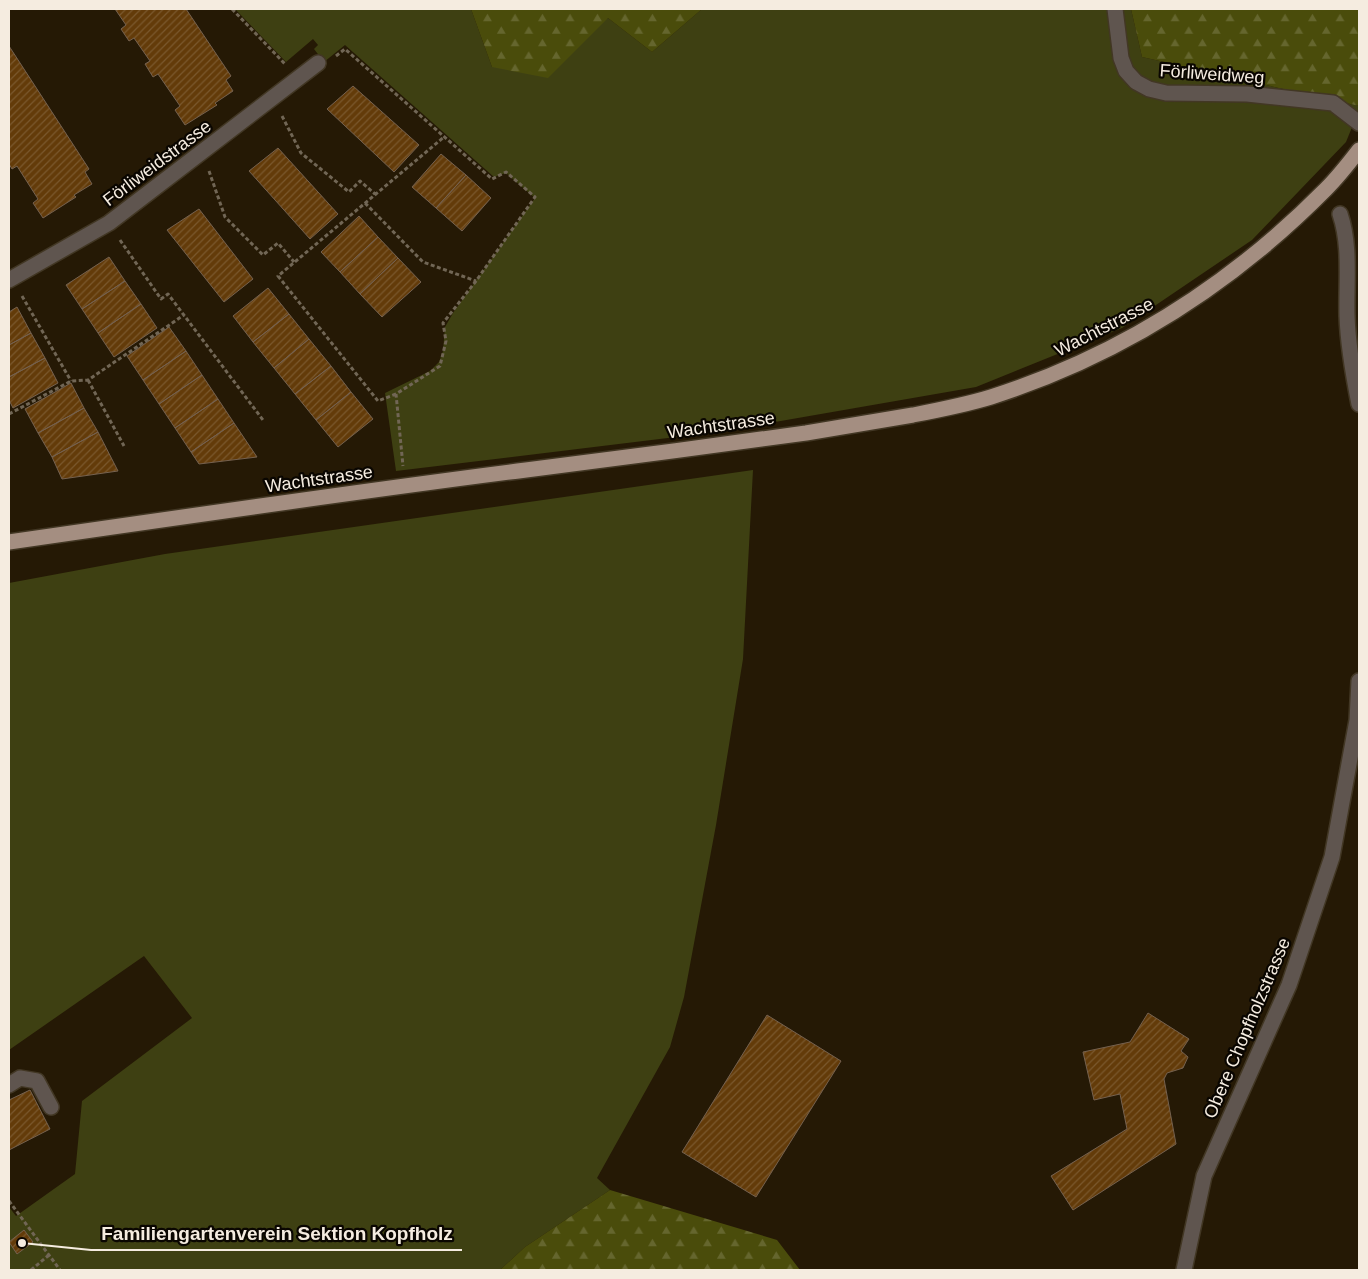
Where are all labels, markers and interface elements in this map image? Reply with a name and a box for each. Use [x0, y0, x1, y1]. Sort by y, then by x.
street label: Förliweidweg [1159, 60, 1265, 88]
street label: Förliweidstrasse [99, 116, 215, 210]
street label: Wachtstrasse [1051, 293, 1157, 361]
street label: Wachtstrasse [666, 408, 776, 442]
street label: Wachtstrasse [264, 462, 374, 496]
street label: Obere Chopfholzstrasse [1200, 935, 1294, 1121]
callout: Familiengartenverein Sektion Kopfholz [91, 1216, 462, 1250]
text: Familiengartenverein Sektion Kopfholz [101, 1223, 453, 1244]

